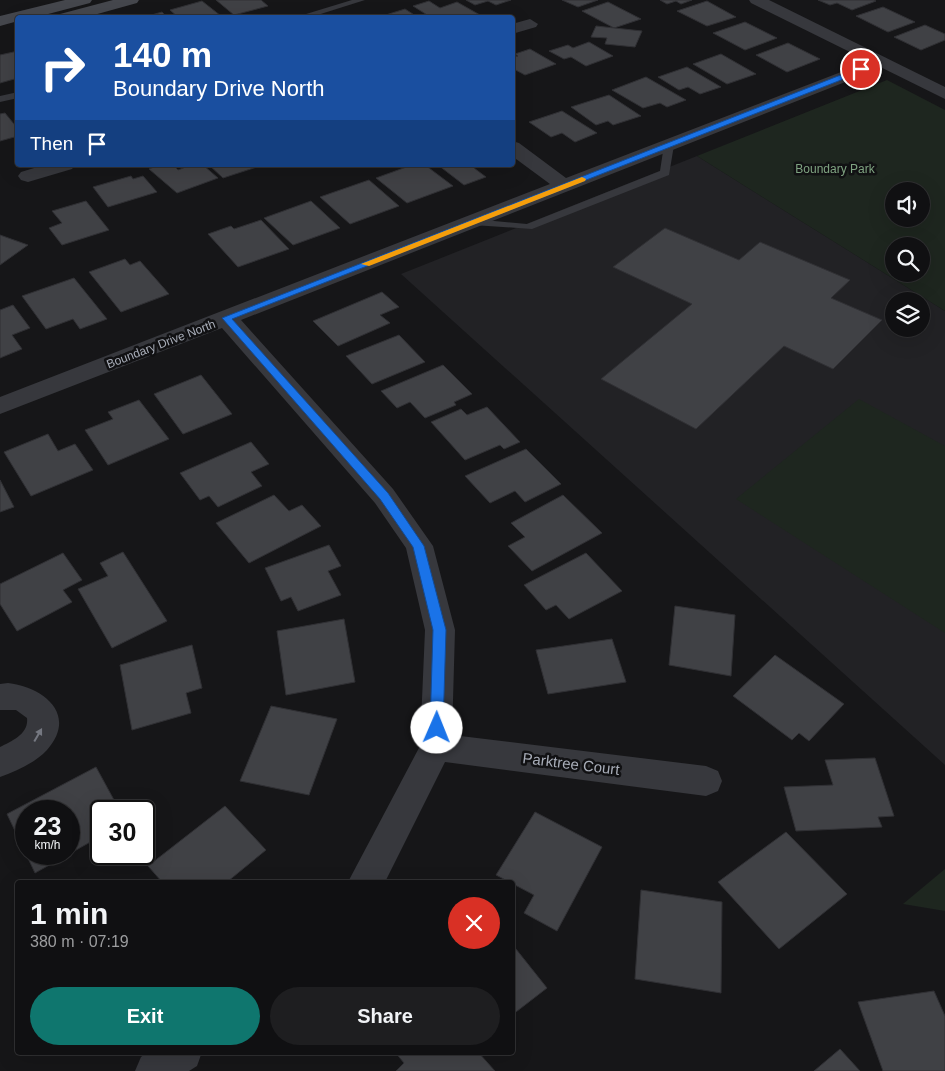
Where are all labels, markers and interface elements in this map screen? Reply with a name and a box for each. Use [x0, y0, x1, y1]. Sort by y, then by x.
icon: right [30, 35, 95, 100]
text: 140 m [113, 35, 212, 74]
pin [840, 48, 882, 90]
icon: arrive [847, 55, 875, 83]
text: Boundary Drive North [113, 76, 325, 101]
icon: arrive [83, 130, 111, 158]
text: Then [30, 133, 73, 154]
park label: Boundary Park [795, 162, 876, 176]
map controls [885, 182, 930, 337]
button: sound [885, 182, 930, 227]
button: search [885, 237, 930, 282]
button: layers [885, 292, 930, 337]
street label: Boundary Drive North [105, 317, 217, 371]
position arrow [410, 701, 462, 753]
one-way arrow [33, 728, 42, 741]
street label: Parktree Court [522, 749, 621, 778]
speed limit sign: 30 [90, 800, 155, 865]
text: 23 [34, 812, 61, 840]
text: km/h [34, 838, 61, 852]
text: 1 min [30, 897, 108, 930]
button: close [448, 897, 500, 949]
text: 380 m · 07:19 [30, 933, 129, 950]
button: Exit [30, 987, 260, 1045]
button: Share [270, 987, 500, 1045]

